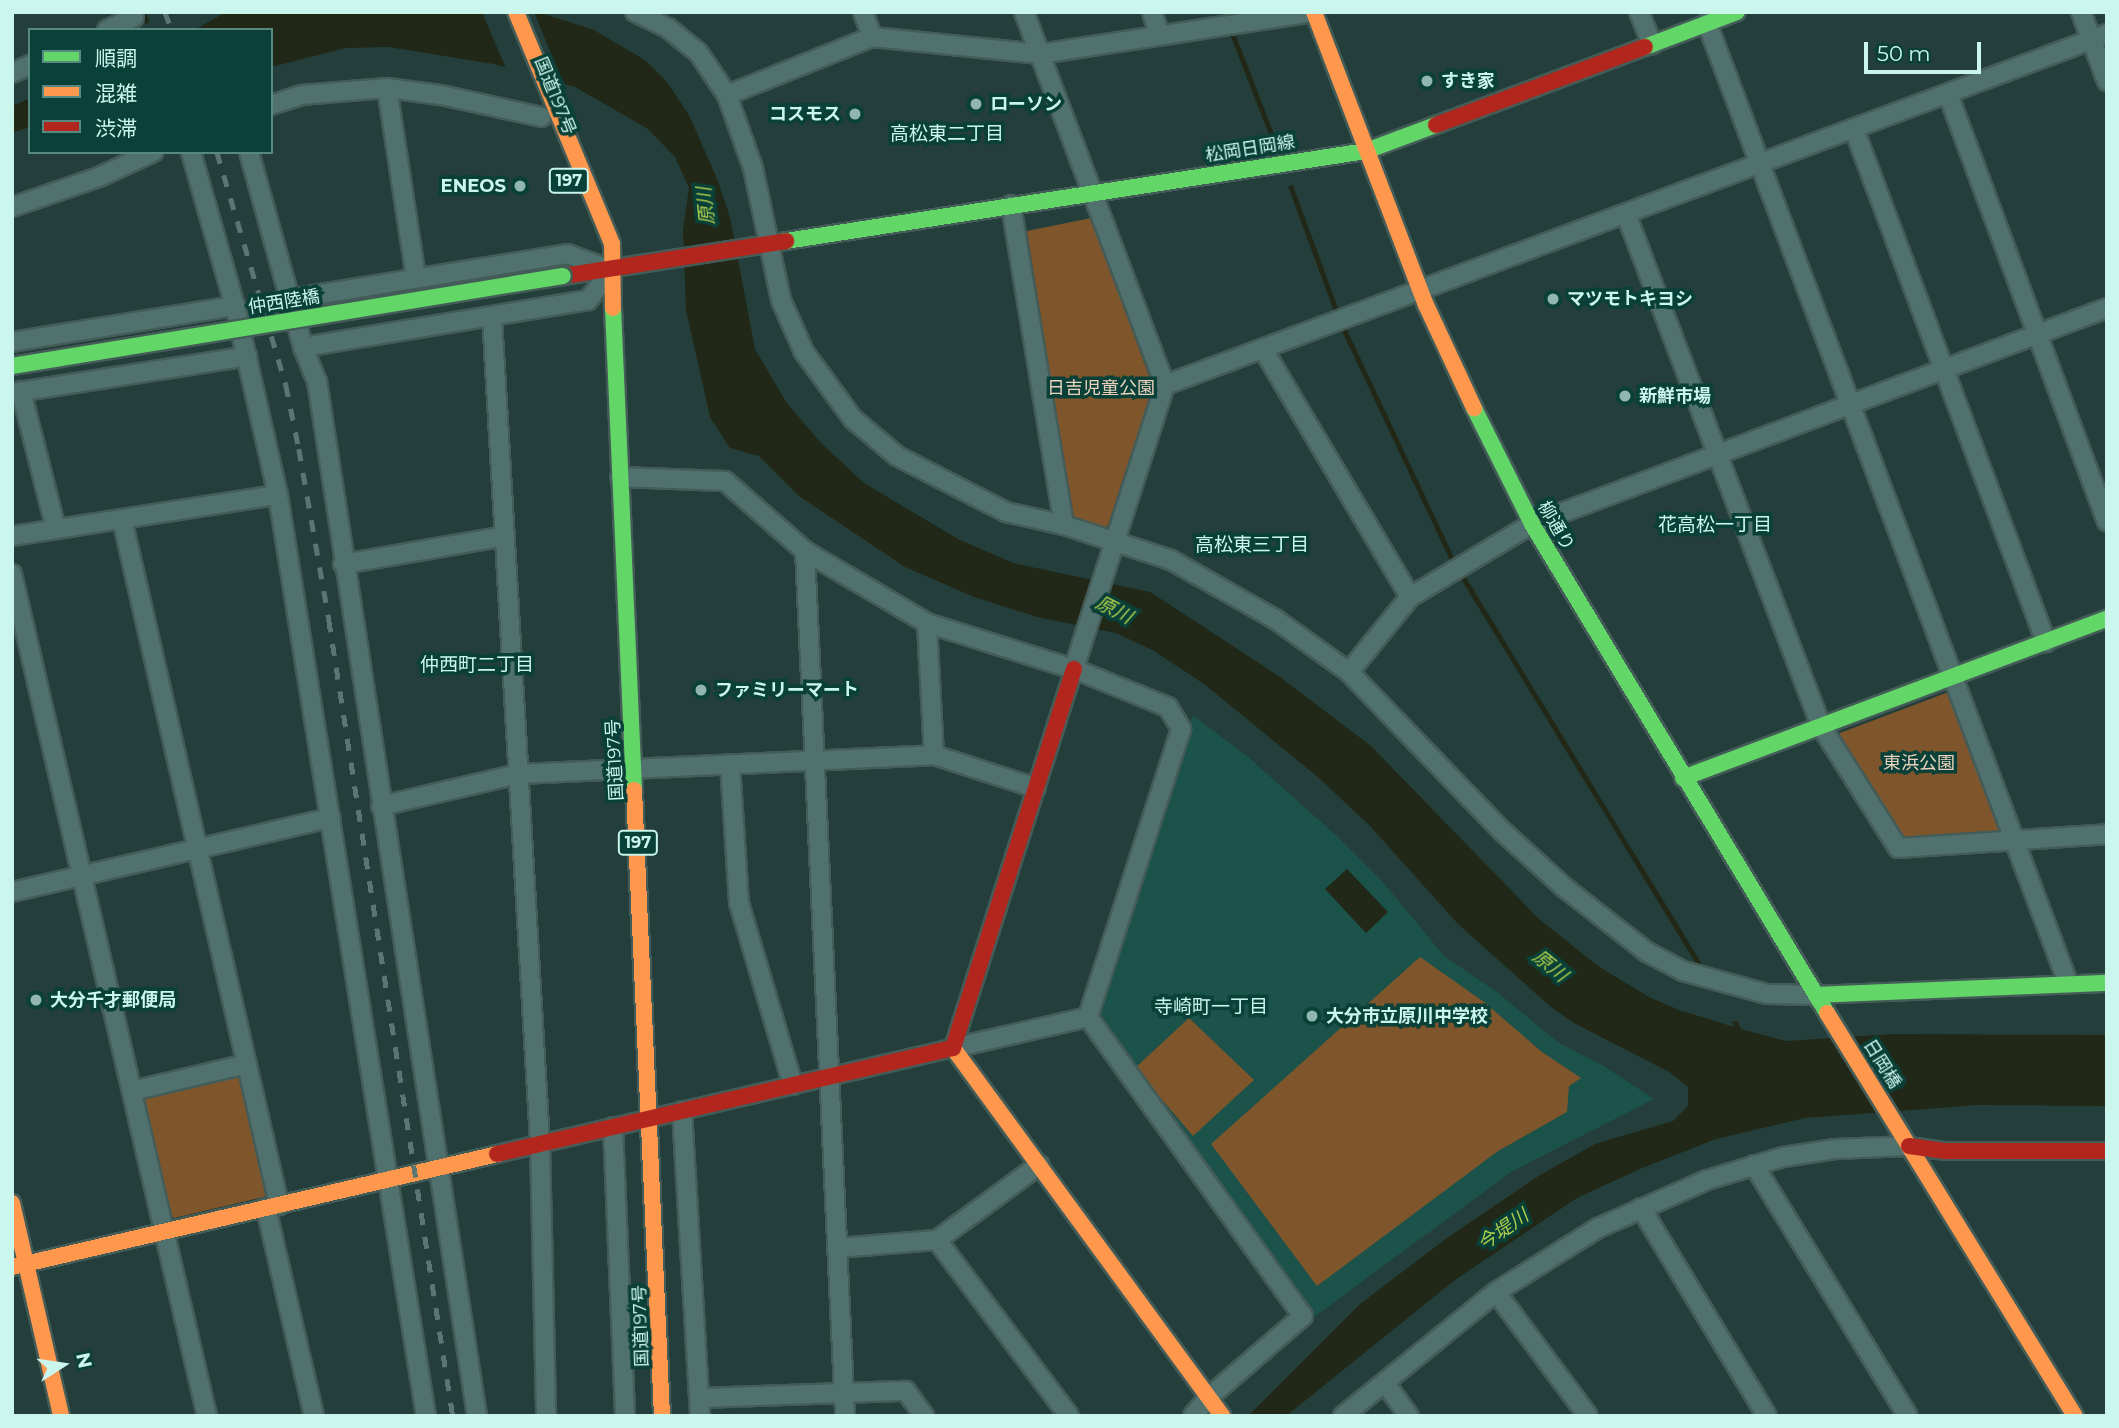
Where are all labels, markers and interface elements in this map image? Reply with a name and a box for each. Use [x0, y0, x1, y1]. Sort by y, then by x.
legend [28, 28, 273, 154]
scale bar [1867, 28, 1984, 72]
text: 50 m [1877, 41, 1931, 66]
text: 順調 [95, 46, 137, 71]
street label: 国道197号 [530, 54, 580, 138]
place label: すき家 [1441, 70, 1495, 92]
marker: すき家 [1419, 73, 1435, 89]
text: 混雑 [95, 81, 137, 106]
place label: ローソン [990, 93, 1062, 115]
marker: ローソン [968, 96, 984, 112]
place label: コスモス [769, 103, 841, 125]
marker: コスモス [847, 106, 863, 122]
text: 渋滞 [95, 116, 137, 141]
district label: 高松東二丁目 [890, 123, 1004, 145]
street label: 松岡日岡線 [1204, 131, 1296, 167]
road number: 197 [548, 168, 590, 194]
place label: ENEOS [441, 175, 506, 197]
marker: ENEOS [512, 178, 528, 194]
water label: 原川 [693, 186, 719, 226]
street label: 仲西陸橋 [247, 286, 321, 318]
place label: マツモトキヨシ [1567, 288, 1693, 310]
marker: マツモトキヨシ [1545, 291, 1561, 307]
park label: 日吉児童公園 [1047, 377, 1155, 399]
place label: 新鮮市場 [1639, 385, 1711, 407]
marker: 新鮮市場 [1617, 388, 1633, 404]
street label: 柳通り [1533, 497, 1579, 555]
district label: 花高松一丁目 [1658, 514, 1772, 536]
district label: 高松東三丁目 [1195, 534, 1309, 556]
water label: 原川 [1092, 591, 1136, 629]
district label: 仲西町二丁目 [420, 654, 534, 676]
place label: ファミリーマート [715, 679, 859, 701]
marker: ファミリーマート [693, 682, 709, 698]
street label: 国道197号 [602, 719, 628, 801]
park label: 東浜公園 [1883, 752, 1955, 774]
road number: 197 [617, 830, 659, 856]
water label: 原川 [1528, 945, 1572, 987]
place label: 大分千才郵便局 [50, 989, 176, 1011]
marker: 大分千才郵便局 [28, 992, 44, 1008]
district label: 寺崎町一丁目 [1154, 996, 1268, 1018]
place label: 大分市立原川中学校 [1326, 1005, 1488, 1027]
marker: 大分市立原川中学校 [1304, 1008, 1320, 1024]
street label: 日岡橋 [1859, 1035, 1905, 1093]
water label: 今堤川 [1473, 1204, 1533, 1256]
street label: 国道197号 [629, 1285, 653, 1367]
north arrow [28, 1330, 98, 1400]
text: N [71, 1351, 97, 1370]

